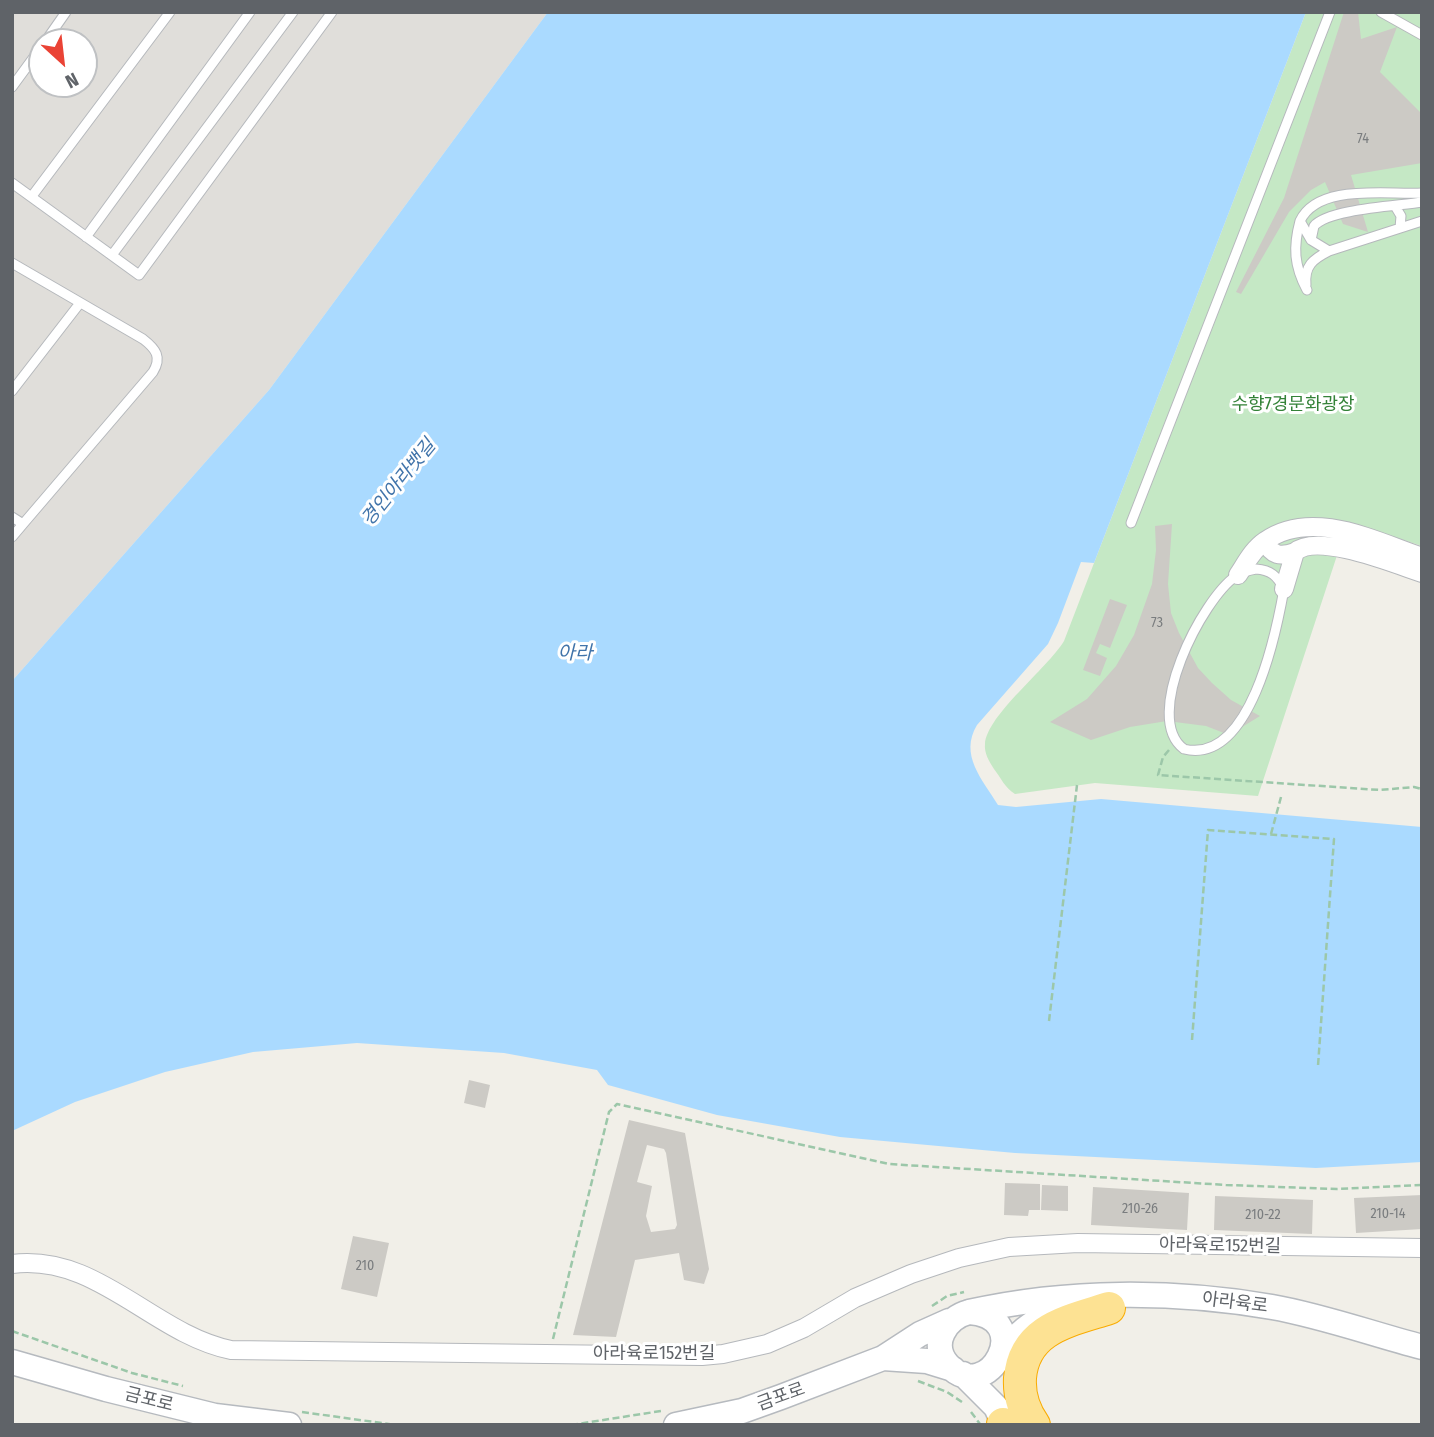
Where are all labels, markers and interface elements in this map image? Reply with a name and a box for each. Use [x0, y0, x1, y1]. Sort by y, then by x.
north arrow [28, 28, 98, 98]
text: N [62, 68, 82, 93]
house number: 74 [1357, 131, 1369, 147]
park label: 수향7경문화광장 [1231, 394, 1355, 416]
water label: 경인아라뱃길 [357, 435, 441, 531]
house number: 73 [1151, 615, 1163, 631]
water label: 아라 [558, 643, 592, 665]
house number: 210-26 [1122, 1201, 1158, 1217]
house number: 210-14 [1370, 1206, 1406, 1222]
house number: 210-22 [1245, 1207, 1281, 1223]
street label: 아라육로152번길 [1159, 1234, 1281, 1258]
house number: 210 [356, 1258, 374, 1274]
street label: 아라육로 [1201, 1288, 1269, 1318]
street label: 아라육로152번길 [593, 1343, 715, 1365]
street label: 금포로 [754, 1378, 808, 1416]
street label: 금포로 [122, 1384, 176, 1416]

